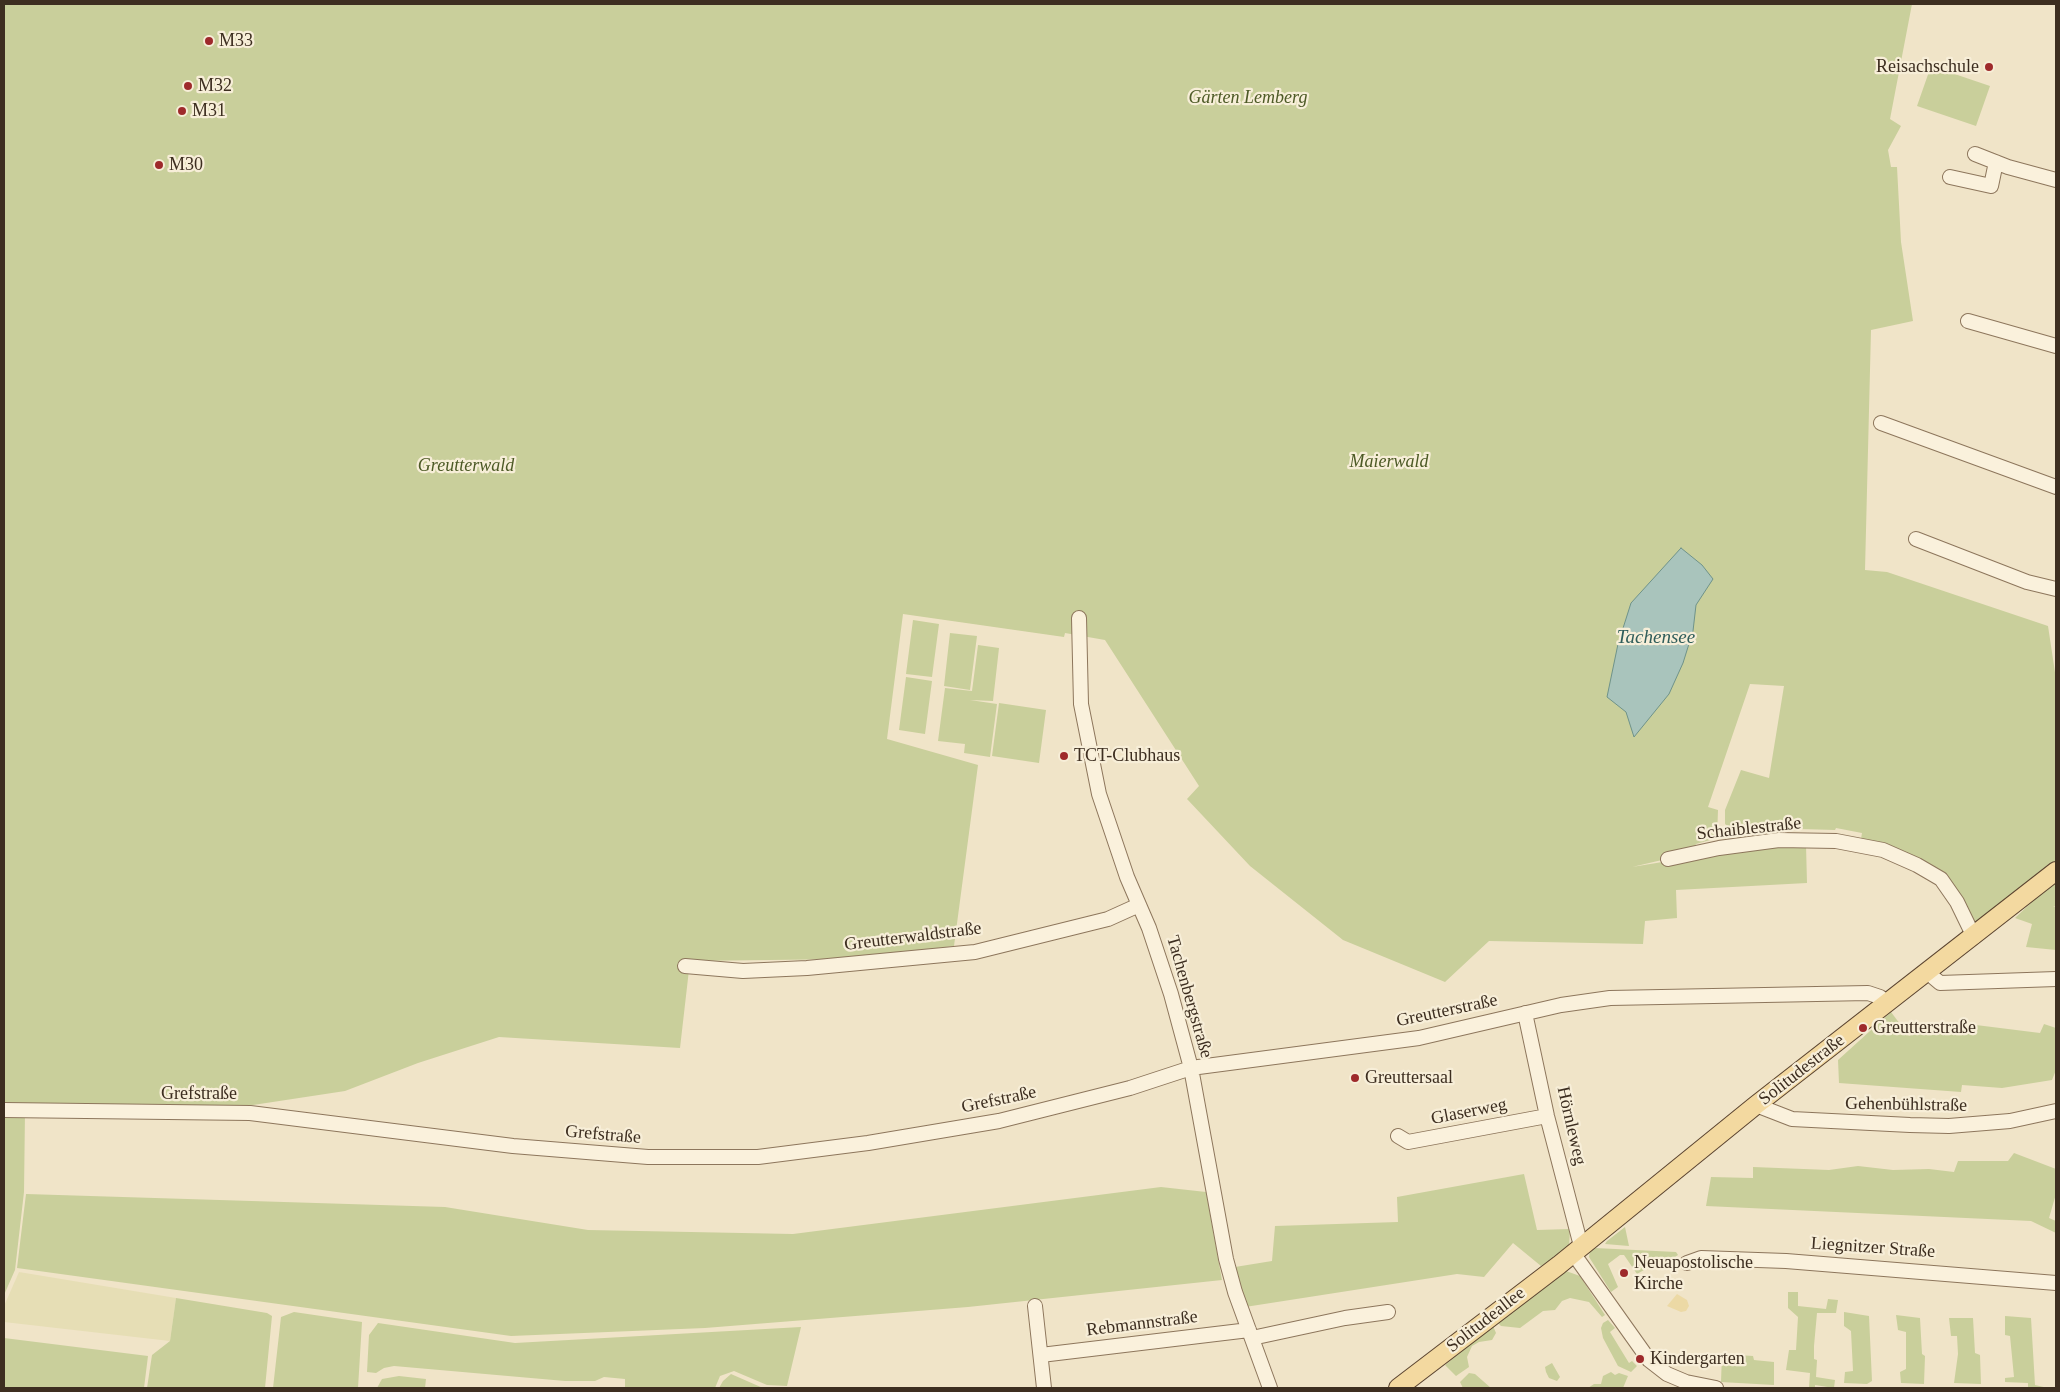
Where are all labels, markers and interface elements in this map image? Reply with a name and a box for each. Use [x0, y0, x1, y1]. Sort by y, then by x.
place label: M33 [219, 30, 253, 52]
marker: M33 [203, 35, 215, 47]
place label: Reisachschule [1876, 56, 1979, 78]
marker: Reisachschule [1983, 61, 1995, 73]
place label: M32 [198, 75, 232, 97]
marker: M32 [182, 80, 194, 92]
park label: Gärten Lemberg [1189, 87, 1307, 109]
place label: M31 [192, 100, 226, 122]
marker: M31 [176, 105, 188, 117]
place label: M30 [169, 154, 203, 176]
marker: M30 [153, 159, 165, 171]
park label: Maierwald [1350, 451, 1428, 473]
park label: Greutterwald [418, 455, 514, 477]
water label: Tachensee [1617, 627, 1695, 649]
place label: TCT-Clubhaus [1074, 745, 1180, 767]
marker: TCT-Clubhaus [1058, 750, 1070, 762]
street label: Schaiblestraße [1696, 813, 1802, 845]
street label: Greutterwaldstraße [843, 918, 983, 956]
street label: Tachenbergstraße [1161, 933, 1217, 1061]
street label: Greutterstraße [1394, 990, 1500, 1032]
place label: Greutterstraße [1873, 1017, 1976, 1039]
marker: Greutterstraße [1857, 1022, 1869, 1034]
street label: Solitudestraße [1755, 1030, 1849, 1110]
place label: Greuttersaal [1365, 1067, 1453, 1089]
marker: Greuttersaal [1349, 1072, 1361, 1084]
street label: Grefstraße [960, 1082, 1038, 1118]
street label: Grefstraße [161, 1083, 237, 1105]
street label: Hörnleweg [1551, 1085, 1591, 1167]
street label: Gehenbühlstraße [1845, 1093, 1967, 1117]
street label: Glaserweg [1429, 1094, 1509, 1130]
street label: Grefstraße [564, 1121, 642, 1149]
street label: Liegnitzer Straße [1810, 1233, 1936, 1263]
place label: Neuapostolische Kirche [1634, 1252, 1753, 1294]
marker: Neuapostolische Kirche [1618, 1267, 1630, 1279]
street label: Solitudeallee [1442, 1283, 1530, 1357]
street label: Rebmannstraße [1085, 1306, 1199, 1342]
place label: Kindergarten [1650, 1348, 1745, 1370]
marker: Kindergarten [1634, 1353, 1646, 1365]

